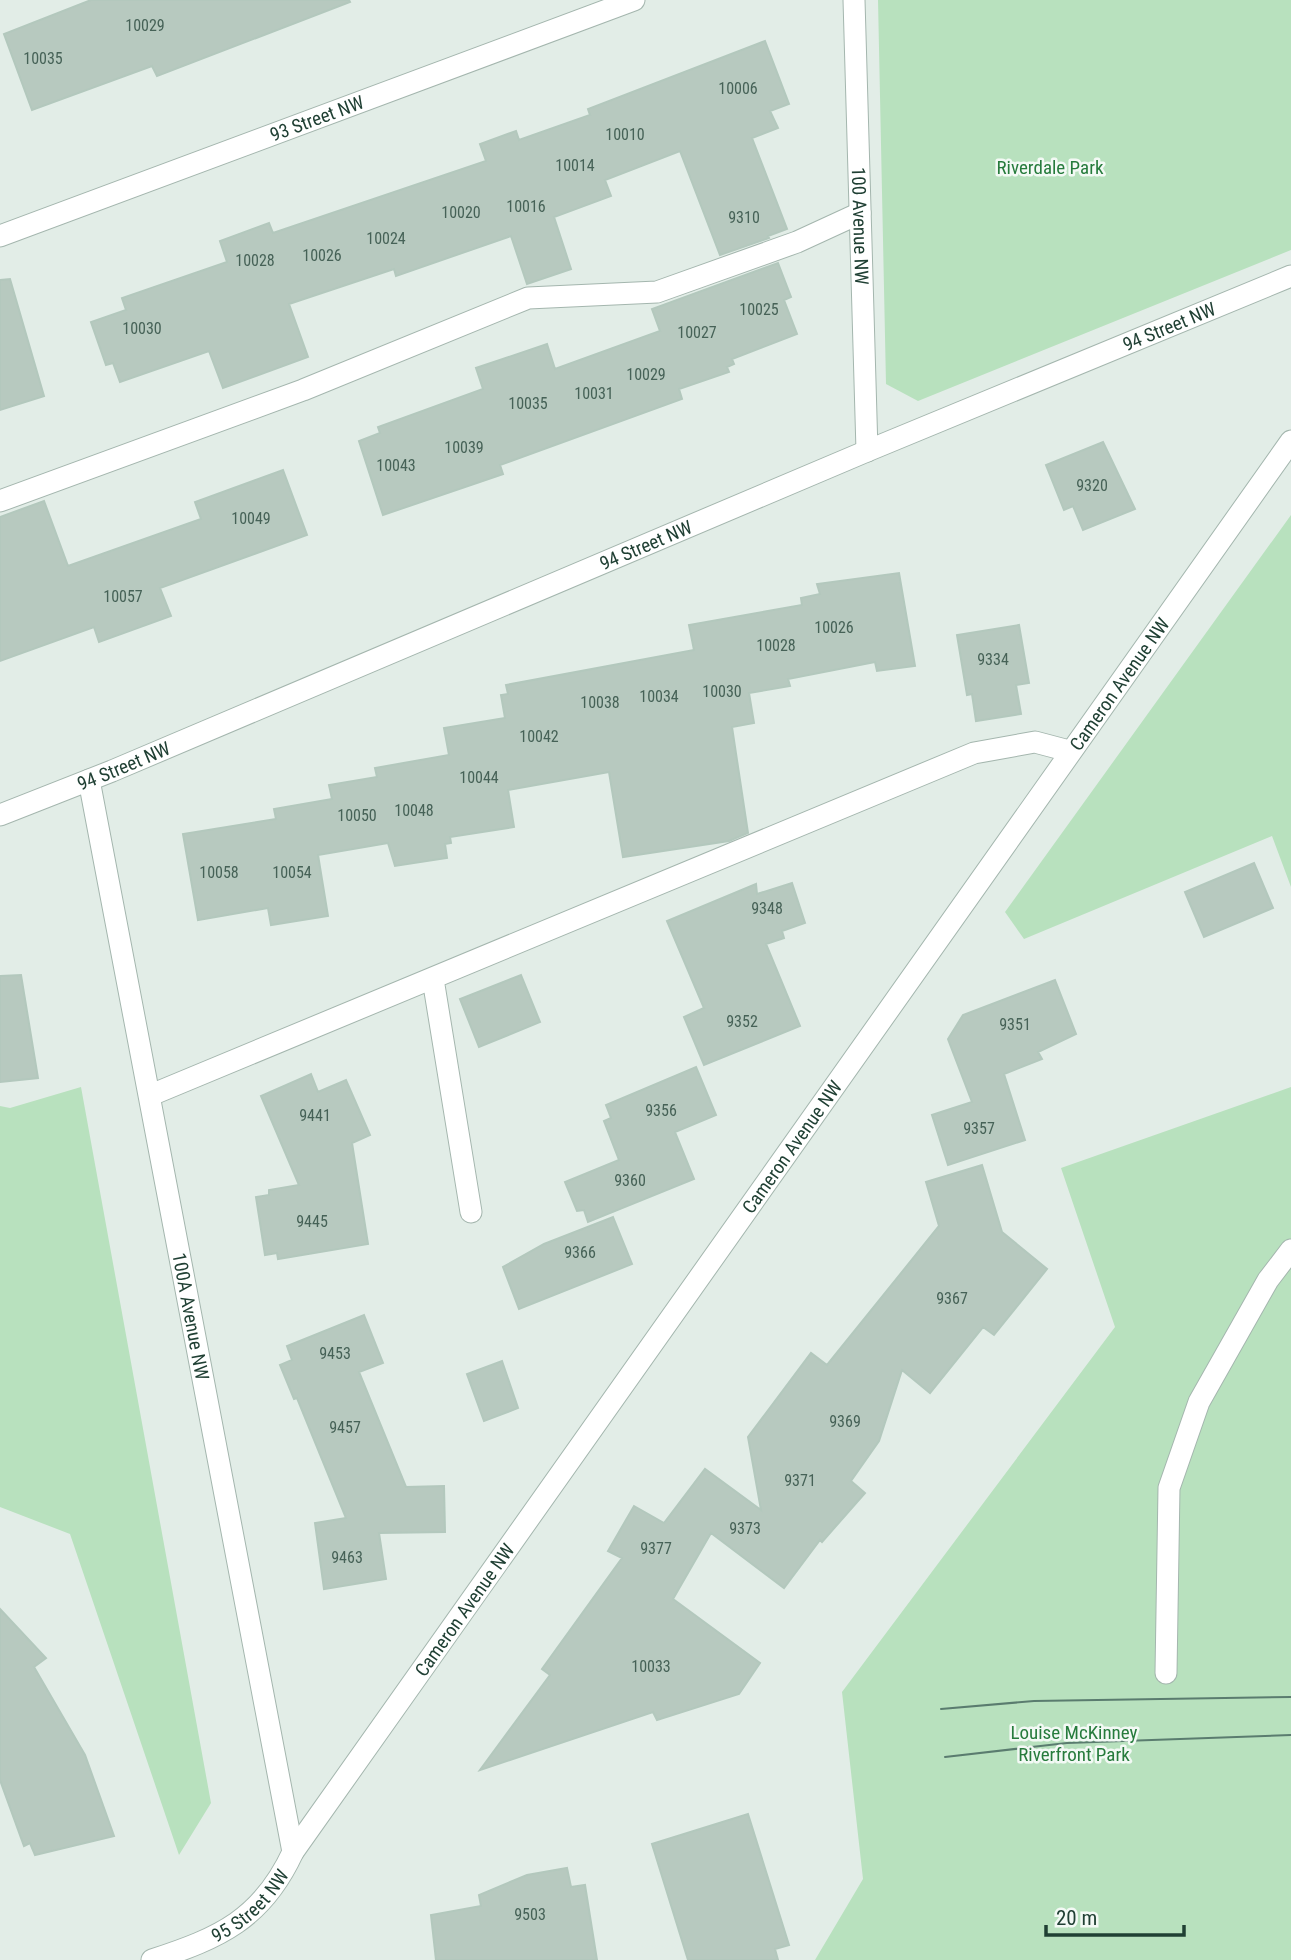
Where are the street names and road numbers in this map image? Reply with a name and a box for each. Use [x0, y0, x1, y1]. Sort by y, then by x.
street label: 93 Street NW [267, 90, 367, 146]
street label: 100 Avenue NW [847, 167, 874, 285]
street label: 94 Street NW [1119, 297, 1219, 356]
street label: 94 Street NW [596, 515, 695, 575]
street label: Cameron Avenue NW [1064, 613, 1174, 755]
street label: 94 Street NW [74, 736, 173, 795]
street label: Cameron Avenue NW [737, 1076, 847, 1218]
street label: 100A Avenue NW [168, 1251, 214, 1382]
street label: Cameron Avenue NW [410, 1539, 519, 1681]
street label: 95 Street NW [207, 1865, 293, 1947]

